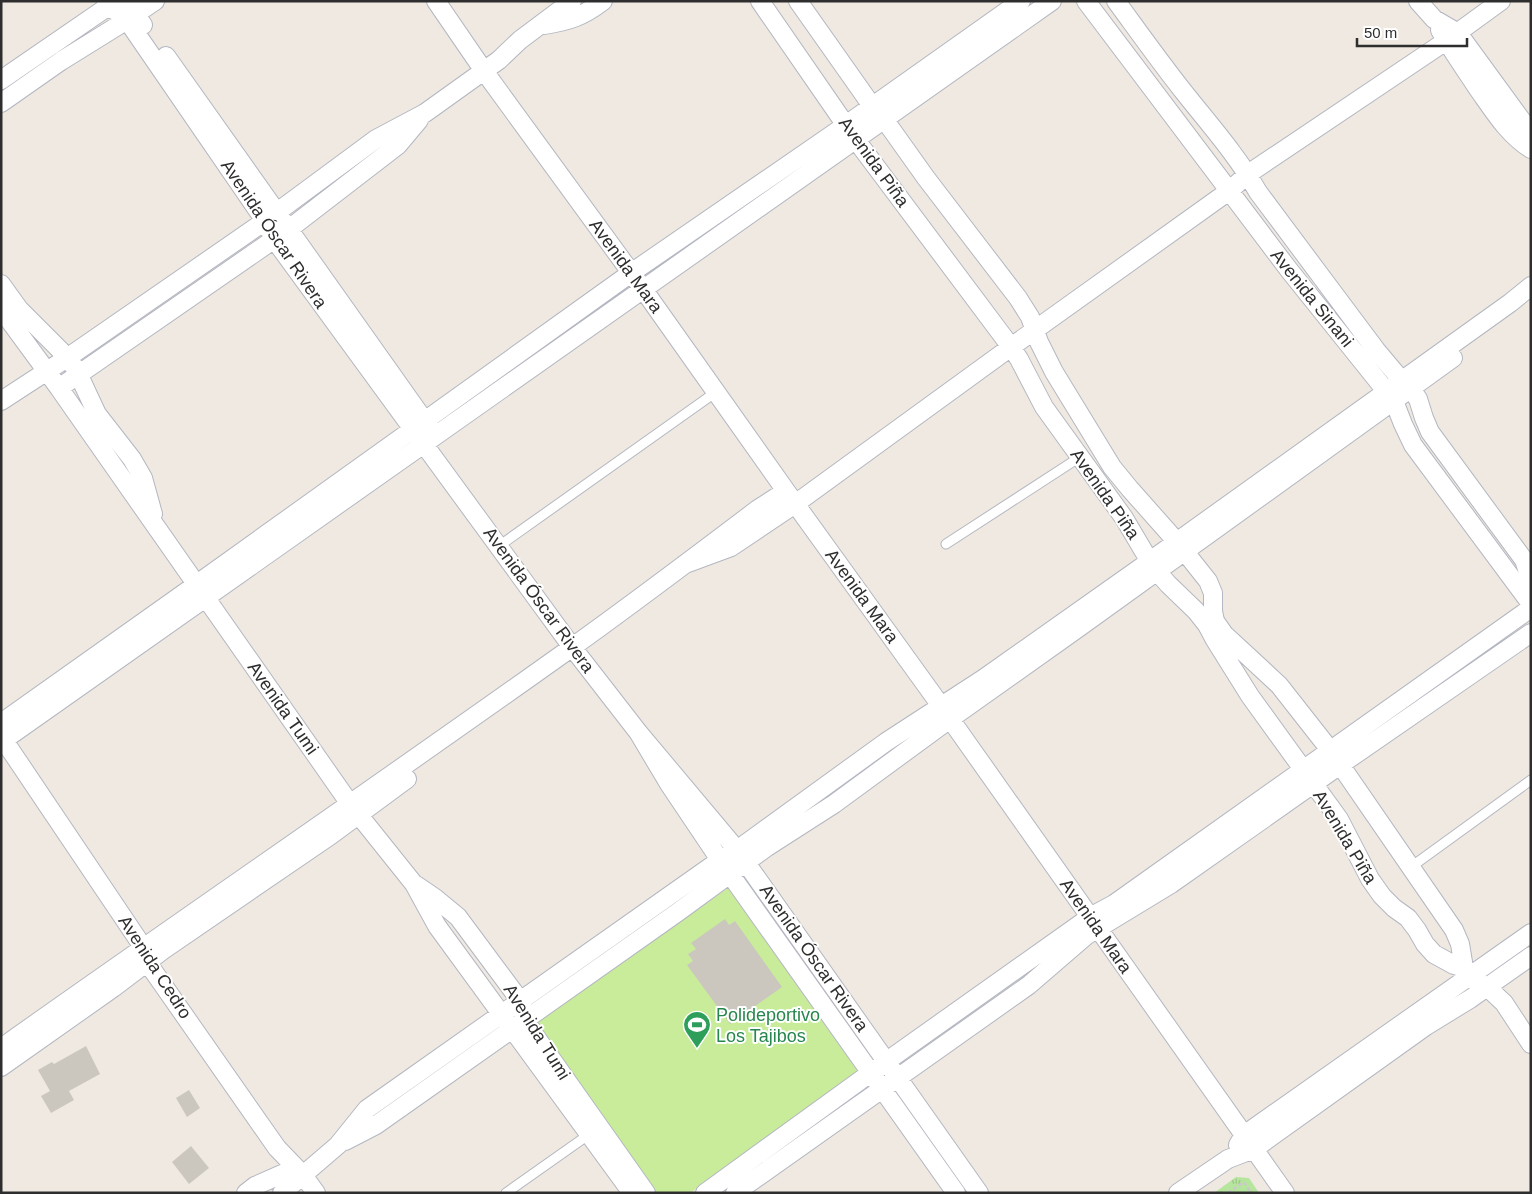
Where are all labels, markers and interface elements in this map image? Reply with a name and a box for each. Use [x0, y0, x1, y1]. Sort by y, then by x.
scale bar [1357, 15, 1467, 47]
text: 50 m [1364, 24, 1397, 41]
street label: Avenida Piña [835, 113, 914, 211]
street label: Avenida Óscar Rivera [217, 155, 333, 313]
street label: Avenida Mara [585, 215, 667, 317]
street label: Avenida Sinani [1267, 245, 1357, 351]
street label: Avenida Piña [1066, 445, 1144, 544]
street label: Avenida Óscar Rivera [480, 523, 600, 677]
street label: Avenida Mara [821, 545, 903, 647]
street label: Avenida Tumi [244, 658, 322, 758]
street label: Avenida Piña [1309, 787, 1381, 888]
street label: Avenida Mara [1056, 875, 1137, 978]
street label: Avenida Óscar Rivera [756, 880, 874, 1036]
street label: Avenida Cedro [114, 912, 196, 1022]
street label: Avenida Tumi [500, 981, 574, 1083]
place label: Polideportivo Los Tajibos [716, 1005, 820, 1046]
sports icon: Polideportivo Los Tajibos [682, 1010, 712, 1049]

